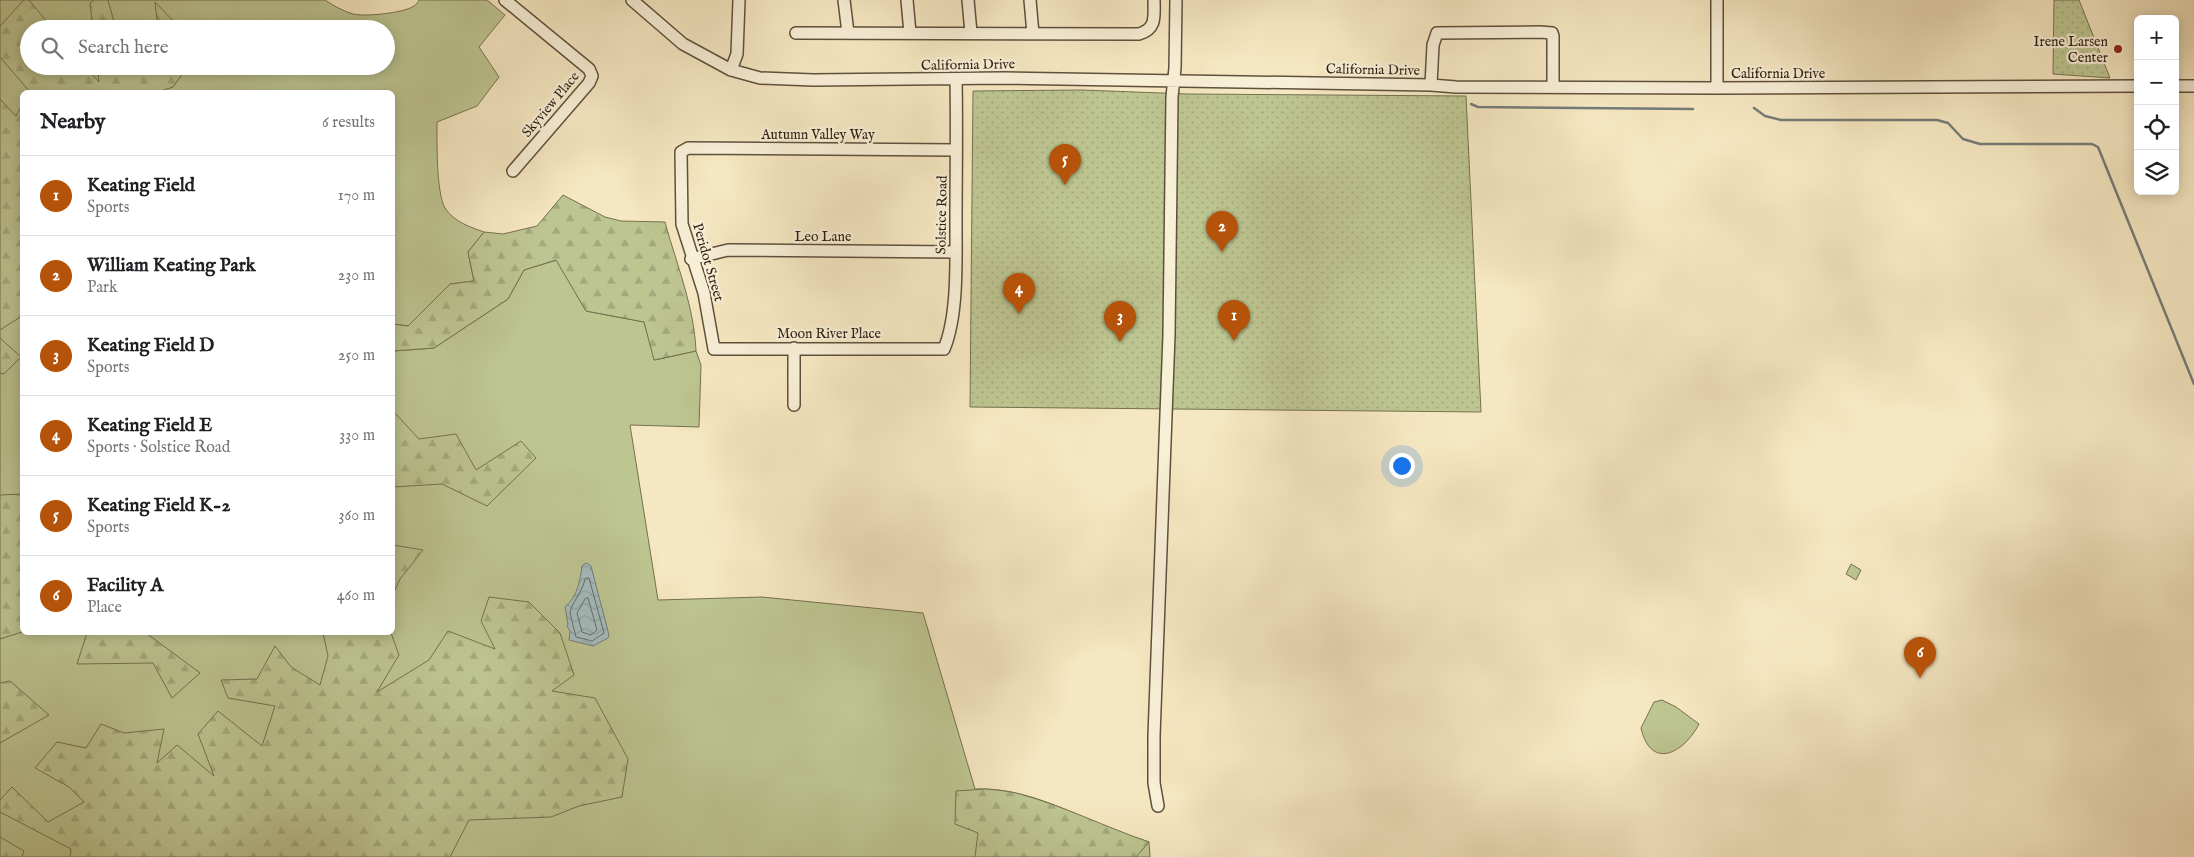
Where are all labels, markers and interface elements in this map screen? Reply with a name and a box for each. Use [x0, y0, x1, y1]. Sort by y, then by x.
map controls [2134, 15, 2179, 195]
button: + [2134, 15, 2179, 60]
search box [20, 20, 395, 75]
place label: Irene Larsen Center [2034, 33, 2109, 67]
icon: search [38, 34, 66, 62]
text: Search here [78, 36, 169, 60]
marker: Irene Larsen Center [2112, 43, 2124, 55]
street label: California Drive [921, 55, 1016, 75]
street label: California Drive [1326, 60, 1421, 80]
button: − [2134, 60, 2179, 105]
street label: California Drive [1731, 65, 1826, 83]
street label: Skyview Place [518, 68, 584, 141]
button: locate [2134, 105, 2179, 150]
text: Nearby [40, 109, 105, 136]
text: 6 results [322, 113, 375, 133]
street label: Autumn Valley Way [760, 126, 875, 144]
pin: 5 [1049, 144, 1081, 185]
button: layers [2134, 150, 2179, 195]
text: Keating Field [87, 174, 195, 198]
street label: Solstice Road [932, 175, 952, 255]
text: 1 [53, 186, 59, 206]
text: 170 m [338, 186, 375, 206]
text: Sports [87, 198, 129, 218]
pin: 2 [1206, 211, 1238, 252]
street label: Peridot Street [688, 221, 728, 304]
street label: Leo Lane [795, 228, 852, 246]
text: William Keating Park [87, 254, 256, 278]
text: 2 [52, 266, 60, 286]
text: 230 m [338, 266, 375, 286]
pin: 4 [1003, 273, 1035, 314]
text: Park [87, 278, 117, 298]
pin: 1 [1218, 300, 1250, 341]
pin: 3 [1104, 301, 1136, 342]
street label: Moon River Place [777, 325, 882, 343]
text: Keating Field D [87, 334, 214, 358]
text: 3 [53, 346, 59, 366]
text: 250 m [338, 346, 375, 366]
text: Sports [87, 358, 129, 378]
text: Keating Field E [87, 414, 212, 438]
text: 4 [52, 426, 60, 446]
text: 330 m [339, 426, 375, 446]
text: Sports · Solstice Road [87, 438, 230, 458]
your location [1389, 453, 1415, 479]
text: Keating Field K-2 [87, 494, 231, 518]
text: 5 [53, 506, 59, 526]
text: 360 m [339, 506, 375, 526]
text: Sports [87, 518, 129, 538]
text: Facility A [87, 574, 163, 598]
text: 6 [53, 586, 59, 606]
text: 460 m [337, 586, 375, 606]
text: Place [87, 598, 122, 618]
pin: 6 [1904, 637, 1936, 678]

